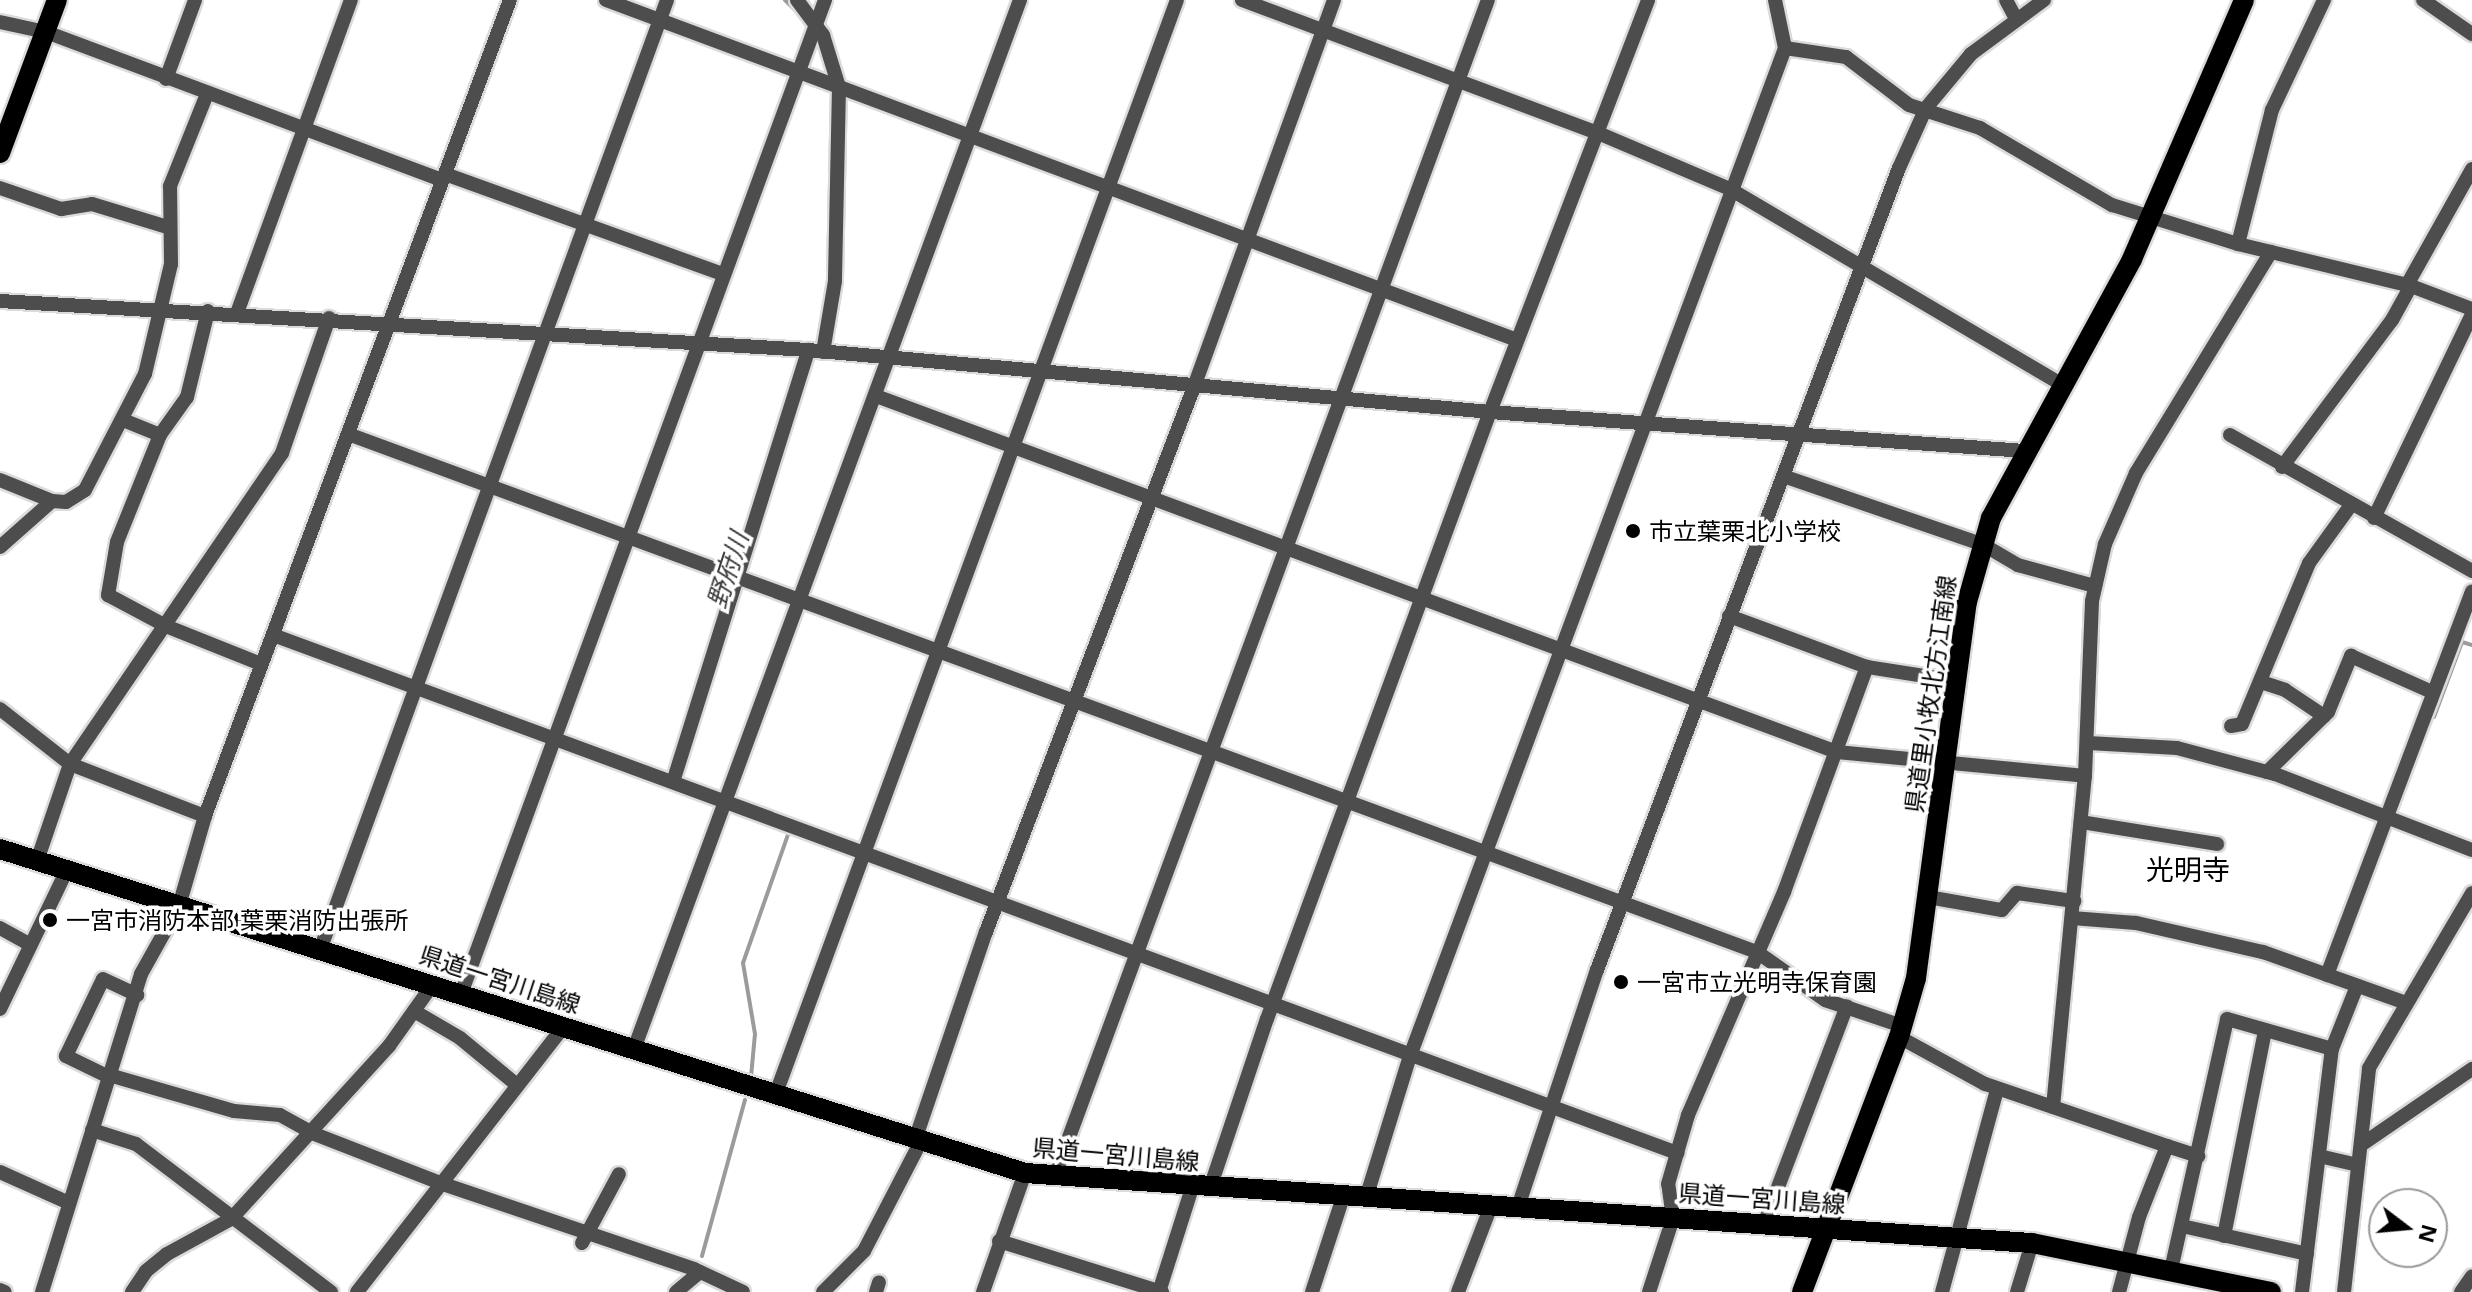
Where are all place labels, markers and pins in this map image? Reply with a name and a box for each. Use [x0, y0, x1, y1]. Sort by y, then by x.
place label: 市立葉栗北小学校 [1649, 517, 1841, 545]
marker: 市立葉栗北小学校 [1624, 522, 1642, 540]
place label: 一宮市消防本部 葉栗消防出張所 [66, 906, 408, 934]
marker: 一宮市消防本部 葉栗消防出張所 [41, 911, 59, 929]
place label: 一宮市立光明寺保育園 [1637, 968, 1877, 996]
marker: 一宮市立光明寺保育園 [1612, 973, 1630, 991]

